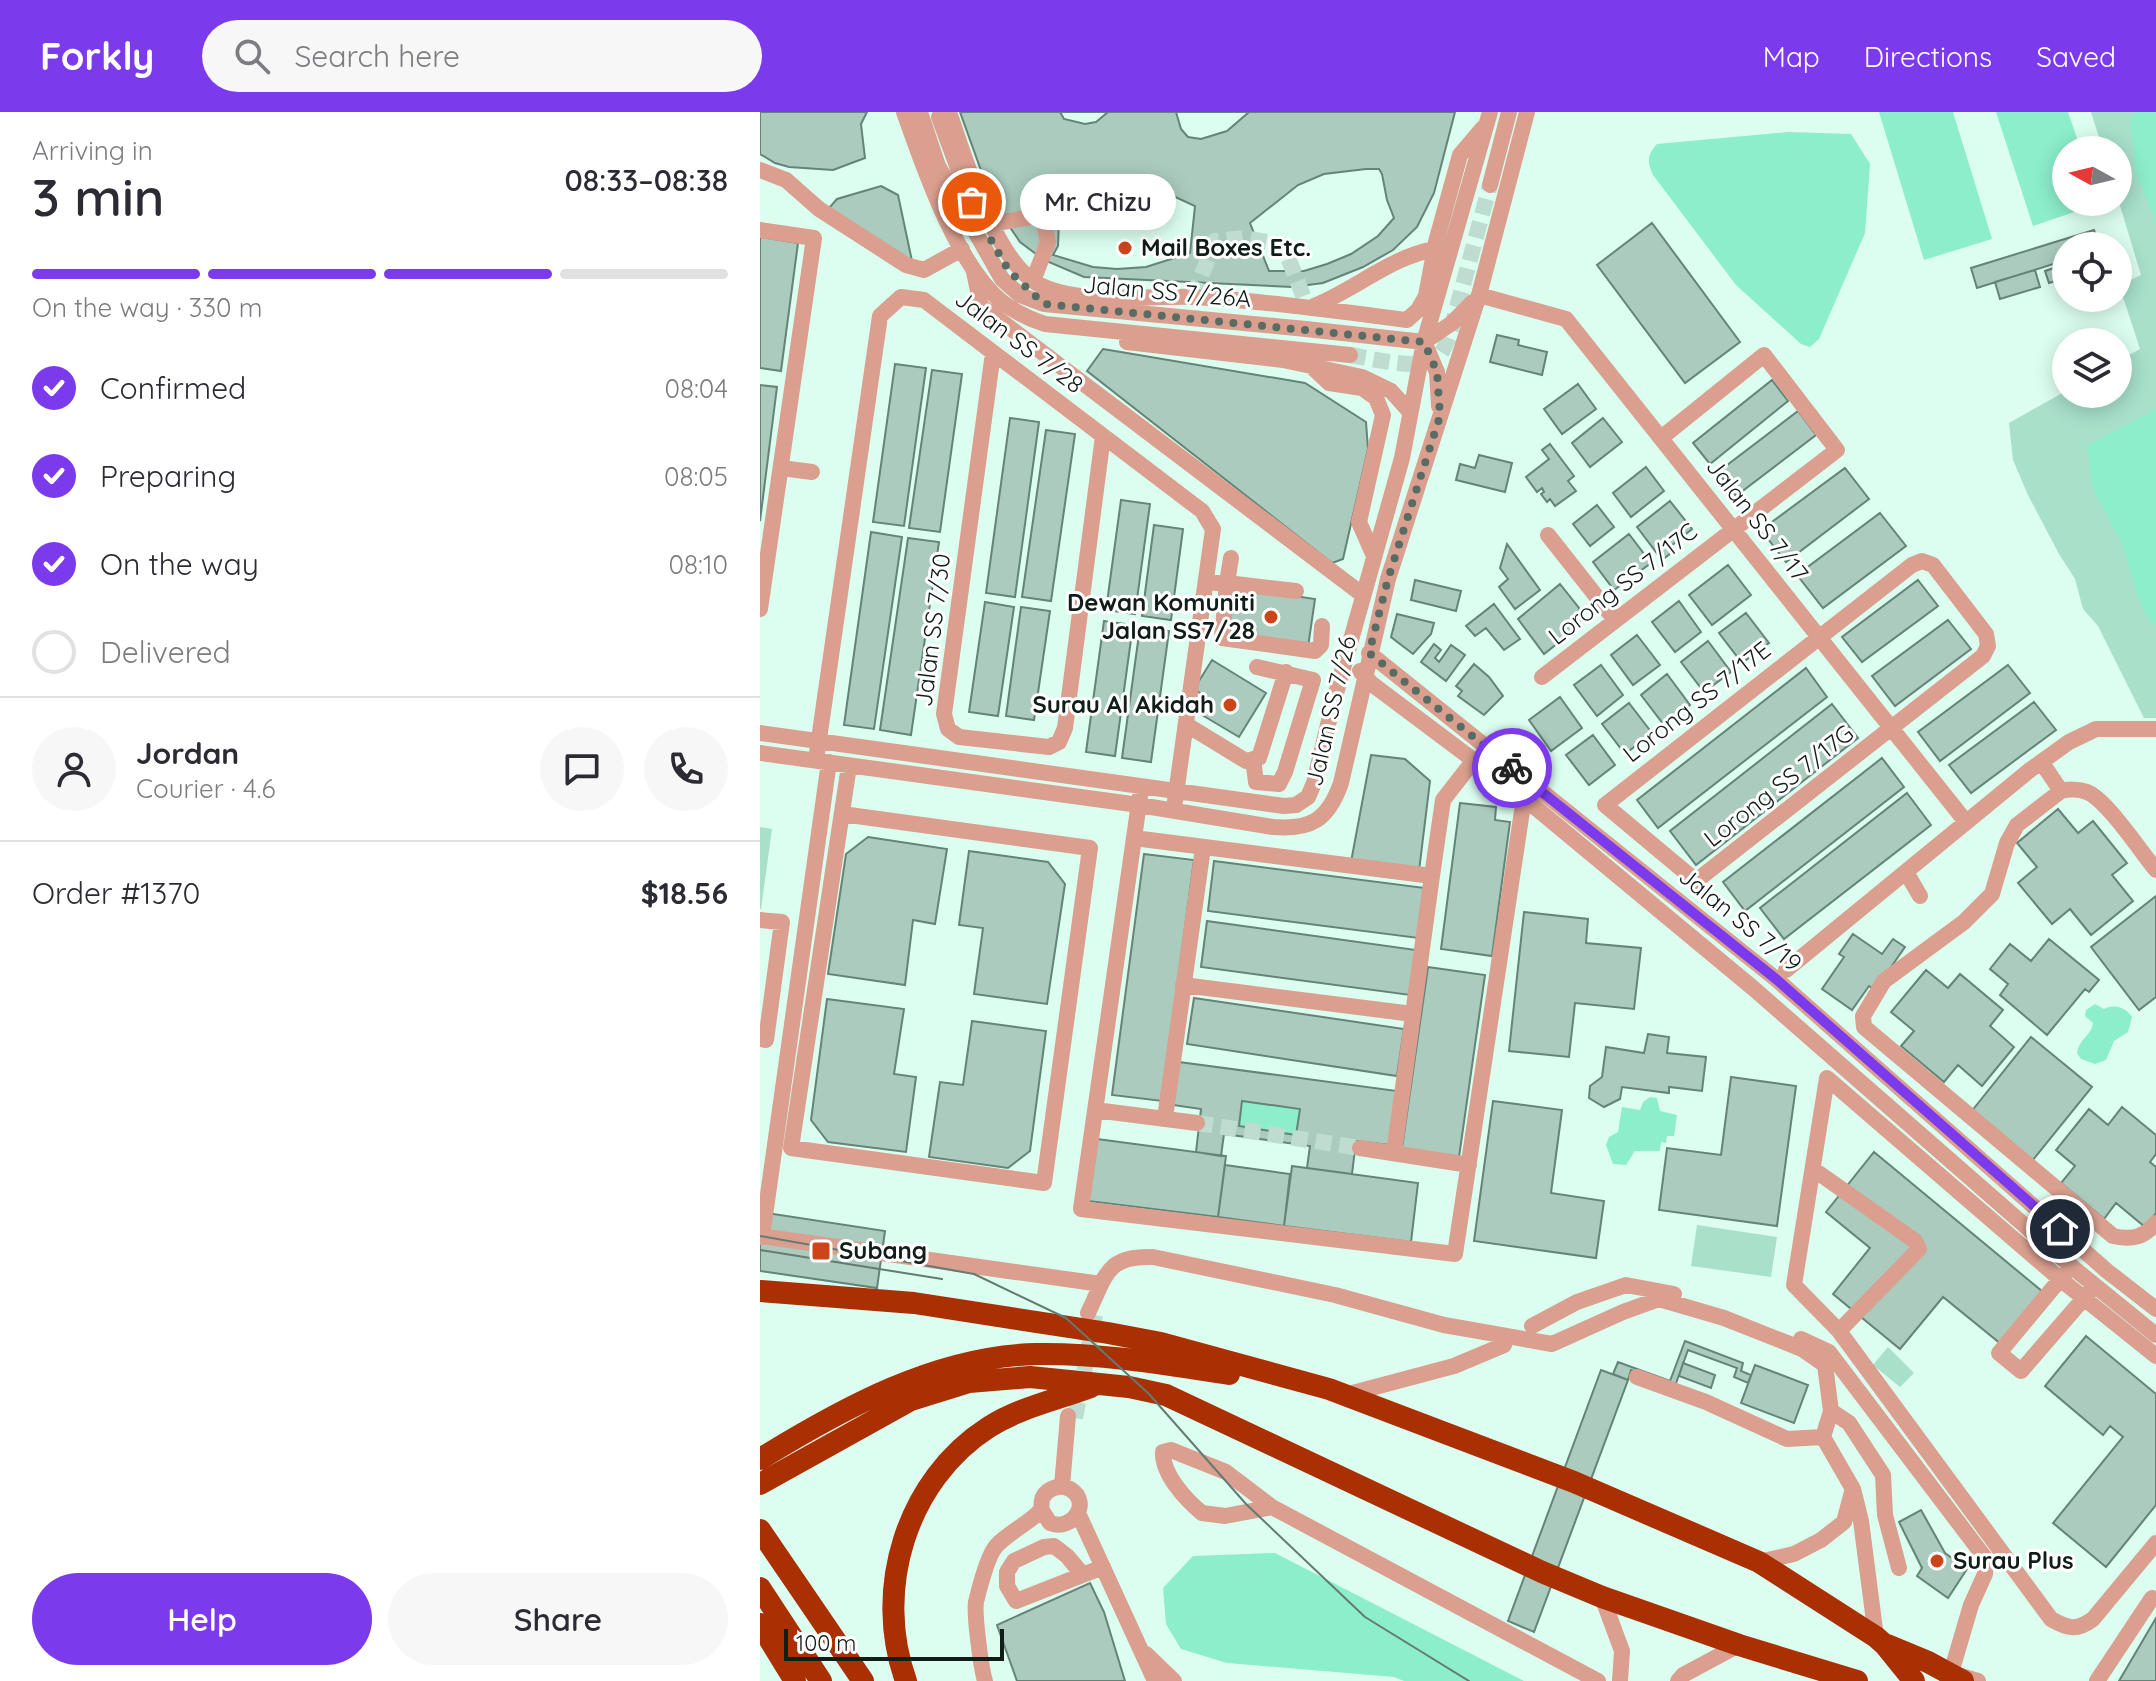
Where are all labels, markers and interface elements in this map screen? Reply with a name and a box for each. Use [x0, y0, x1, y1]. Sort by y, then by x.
search box [202, 20, 762, 92]
text: Forkly [40, 32, 154, 80]
icon: search [230, 34, 274, 78]
text: Search here [294, 37, 460, 75]
text: Map [1763, 39, 1820, 74]
text: Directions [1864, 39, 1992, 74]
text: Saved [2036, 39, 2116, 74]
text: Arriving in [32, 134, 153, 167]
north arrow [2052, 136, 2132, 216]
map controls [2052, 136, 2132, 408]
text: 08:33–08:38 [564, 161, 728, 199]
text: 3 min [32, 164, 165, 229]
pin [938, 168, 1006, 236]
callout: Mr. Chizu [1020, 174, 1176, 230]
icon: bag [950, 180, 994, 224]
text: Mr. Chizu [1044, 185, 1152, 218]
place label: Mail Boxes Etc. [1141, 232, 1311, 262]
button: locate [2052, 232, 2132, 312]
marker: Mail Boxes Etc. [1116, 239, 1134, 257]
street label: Jalan SS 7/26A [1082, 269, 1253, 313]
street label: Jalan SS 7/28 [949, 283, 1090, 399]
text: On the way · 330 m [32, 291, 262, 324]
button: layers [2052, 328, 2132, 408]
icon: check [32, 366, 76, 410]
text: Confirmed [100, 369, 246, 407]
text: 08:04 [664, 372, 728, 405]
street label: Jalan SS 7/17 [1700, 452, 1815, 587]
icon: check [32, 454, 76, 498]
text: Preparing [100, 457, 236, 495]
text: 08:05 [664, 460, 728, 493]
street label: Lorong SS 7/17C [1542, 516, 1703, 651]
icon: check [32, 542, 76, 586]
text: On the way [100, 545, 259, 583]
text: 08:10 [669, 548, 728, 581]
street label: Jalan SS 7/30 [908, 552, 956, 708]
place label: Dewan Komuniti Jalan SS7/28 [1067, 587, 1255, 645]
marker: Dewan Komuniti Jalan SS7/28 [1262, 608, 1280, 626]
text: Delivered [100, 633, 231, 671]
street label: Jalan SS 7/26 [1298, 633, 1362, 789]
street label: Lorong SS 7/17E [1617, 634, 1776, 768]
place label: Surau Al Akidah [1032, 689, 1214, 719]
marker: Surau Al Akidah [1221, 696, 1239, 714]
street label: Lorong SS 7/17G [1698, 717, 1859, 853]
button: person [32, 727, 116, 811]
button: chat [540, 727, 624, 811]
button: phone [644, 727, 728, 811]
courier [1472, 728, 1552, 808]
text: Jordan [136, 734, 239, 772]
icon: bike [1490, 746, 1534, 790]
text: Courier · 4.6 [136, 772, 275, 805]
street label: Jalan SS 7/19 [1673, 861, 1808, 978]
text: Order #1370 [32, 874, 200, 912]
text: $18.56 [641, 874, 728, 912]
pin [2026, 1195, 2094, 1263]
icon: home [2038, 1207, 2082, 1251]
place label: Subang [839, 1235, 927, 1265]
marker: Subang [810, 1240, 832, 1262]
place label: Surau Plus [1953, 1545, 2074, 1575]
marker: Surau Plus [1928, 1552, 1946, 1570]
button: Help [32, 1573, 372, 1665]
button: Share [388, 1573, 728, 1665]
scale bar [784, 1625, 1004, 1661]
text: 100 m [796, 1629, 856, 1657]

